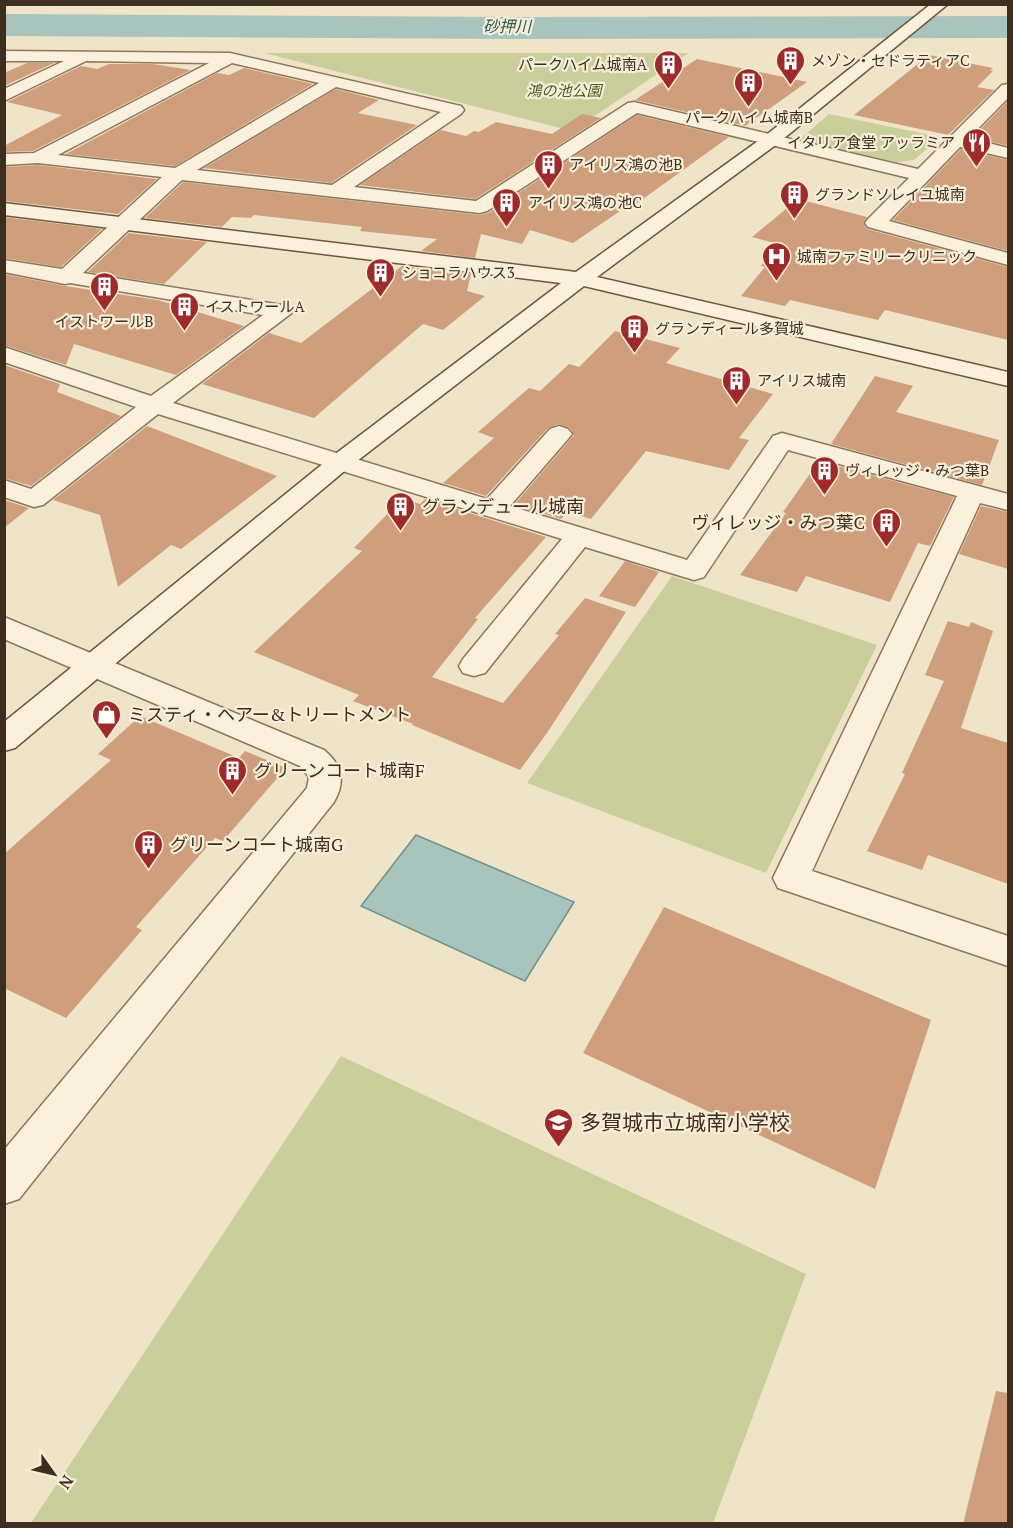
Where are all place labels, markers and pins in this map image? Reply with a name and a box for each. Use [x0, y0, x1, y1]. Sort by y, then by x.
building icon: メゾン・セドラティアC [774, 44, 806, 86]
building icon: パークハイム城南A [652, 48, 684, 90]
place label: メゾン・セドラティアC [811, 50, 970, 70]
place label: パークハイム城南A [518, 54, 648, 74]
building icon: パークハイム城南B [733, 66, 765, 108]
place label: パークハイム城南B [685, 107, 813, 127]
restaurant icon: イタリア食堂 アッラミア [960, 126, 992, 168]
place label: イタリア食堂 アッラミア [787, 132, 955, 152]
building icon: アイリス鴻の池B [532, 148, 564, 190]
place label: アイリス鴻の池B [569, 154, 682, 174]
building icon: グランドソレイユ城南 [778, 178, 810, 220]
place label: グランドソレイユ城南 [815, 184, 965, 204]
building icon: アイリス鴻の池C [491, 186, 523, 228]
place label: アイリス鴻の池C [528, 192, 642, 212]
hospital icon: 城南ファミリークリニック [760, 240, 792, 282]
place label: 城南ファミリークリニック [797, 246, 977, 266]
building icon: ショコラハウス3 [365, 256, 397, 298]
place label: ショコラハウス3 [402, 262, 515, 282]
building icon: イストワールB [88, 270, 120, 312]
building icon: イストワールA [168, 290, 200, 332]
place label: イストワールA [205, 296, 306, 316]
place label: イストワールB [55, 311, 153, 331]
building icon: グランディール多賀城 [618, 312, 650, 354]
place label: グランディール多賀城 [655, 318, 804, 338]
building icon: アイリス城南 [720, 364, 752, 406]
place label: アイリス城南 [757, 370, 846, 390]
building icon: ヴィレッジ・みつ葉B [808, 454, 840, 496]
place label: ヴィレッジ・みつ葉B [845, 460, 989, 480]
building icon: グランデュール城南 [385, 490, 417, 532]
place label: グランデュール城南 [422, 494, 584, 518]
building icon: ヴィレッジ・みつ葉C [870, 506, 902, 548]
place label: ヴィレッジ・みつ葉C [691, 510, 865, 534]
shop icon: ミスティ・ヘアー&トリートメント [91, 698, 123, 740]
place label: ミスティ・ヘアー&トリートメント [128, 702, 411, 726]
building icon: グリーンコート城南F [217, 754, 249, 796]
place label: グリーンコート城南F [254, 758, 425, 782]
building icon: グリーンコート城南G [133, 828, 165, 870]
place label: グリーンコート城南G [170, 832, 344, 856]
school or university icon: 多賀城市立城南小学校 [543, 1106, 575, 1148]
place label: 多賀城市立城南小学校 [580, 1108, 790, 1136]

